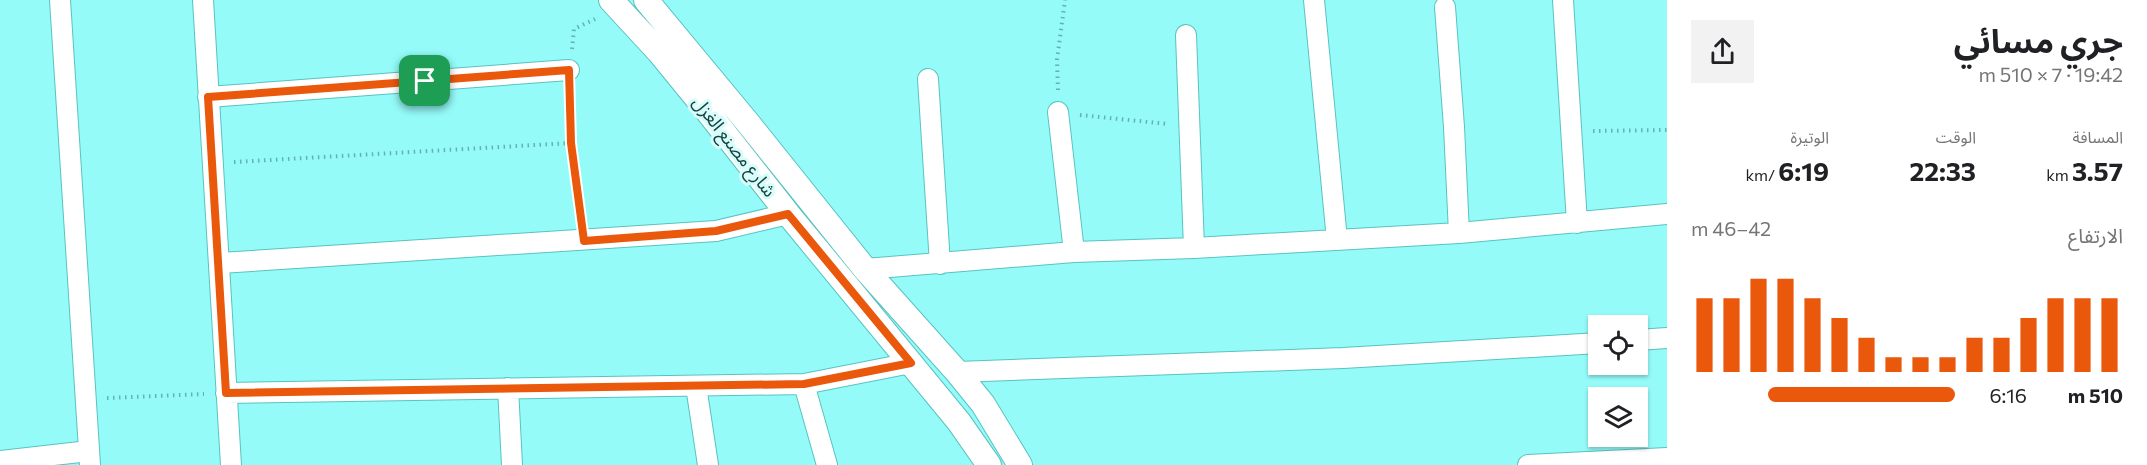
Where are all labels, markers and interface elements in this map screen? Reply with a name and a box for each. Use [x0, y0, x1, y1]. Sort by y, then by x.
text: جري مسائي [1954, 19, 2123, 60]
button: share [1691, 20, 1754, 83]
pin [399, 55, 450, 106]
text: 19:42 · 7 × 510 m [1978, 62, 2123, 86]
icon: arrive [408, 64, 441, 97]
street label: شارع مصنع الغزل [686, 91, 781, 203]
text: الوتيرة [1791, 127, 1829, 146]
text: الوقت [1936, 127, 1976, 146]
text: المسافة [2073, 127, 2123, 146]
text: 6:19 [1778, 155, 1829, 186]
text: 22:33 [1909, 155, 1976, 186]
text: 3.57 [2072, 155, 2123, 186]
text: /km [1745, 165, 1778, 184]
text: km [2046, 165, 2072, 184]
text: 42–46 m [1691, 216, 1771, 240]
text: الارتفاع [2068, 223, 2123, 247]
map controls [1588, 315, 1648, 447]
button: locate [1588, 315, 1648, 375]
text: 6:16 [1989, 383, 2027, 407]
text: 510 m [2068, 383, 2123, 407]
button: layers [1588, 387, 1648, 447]

